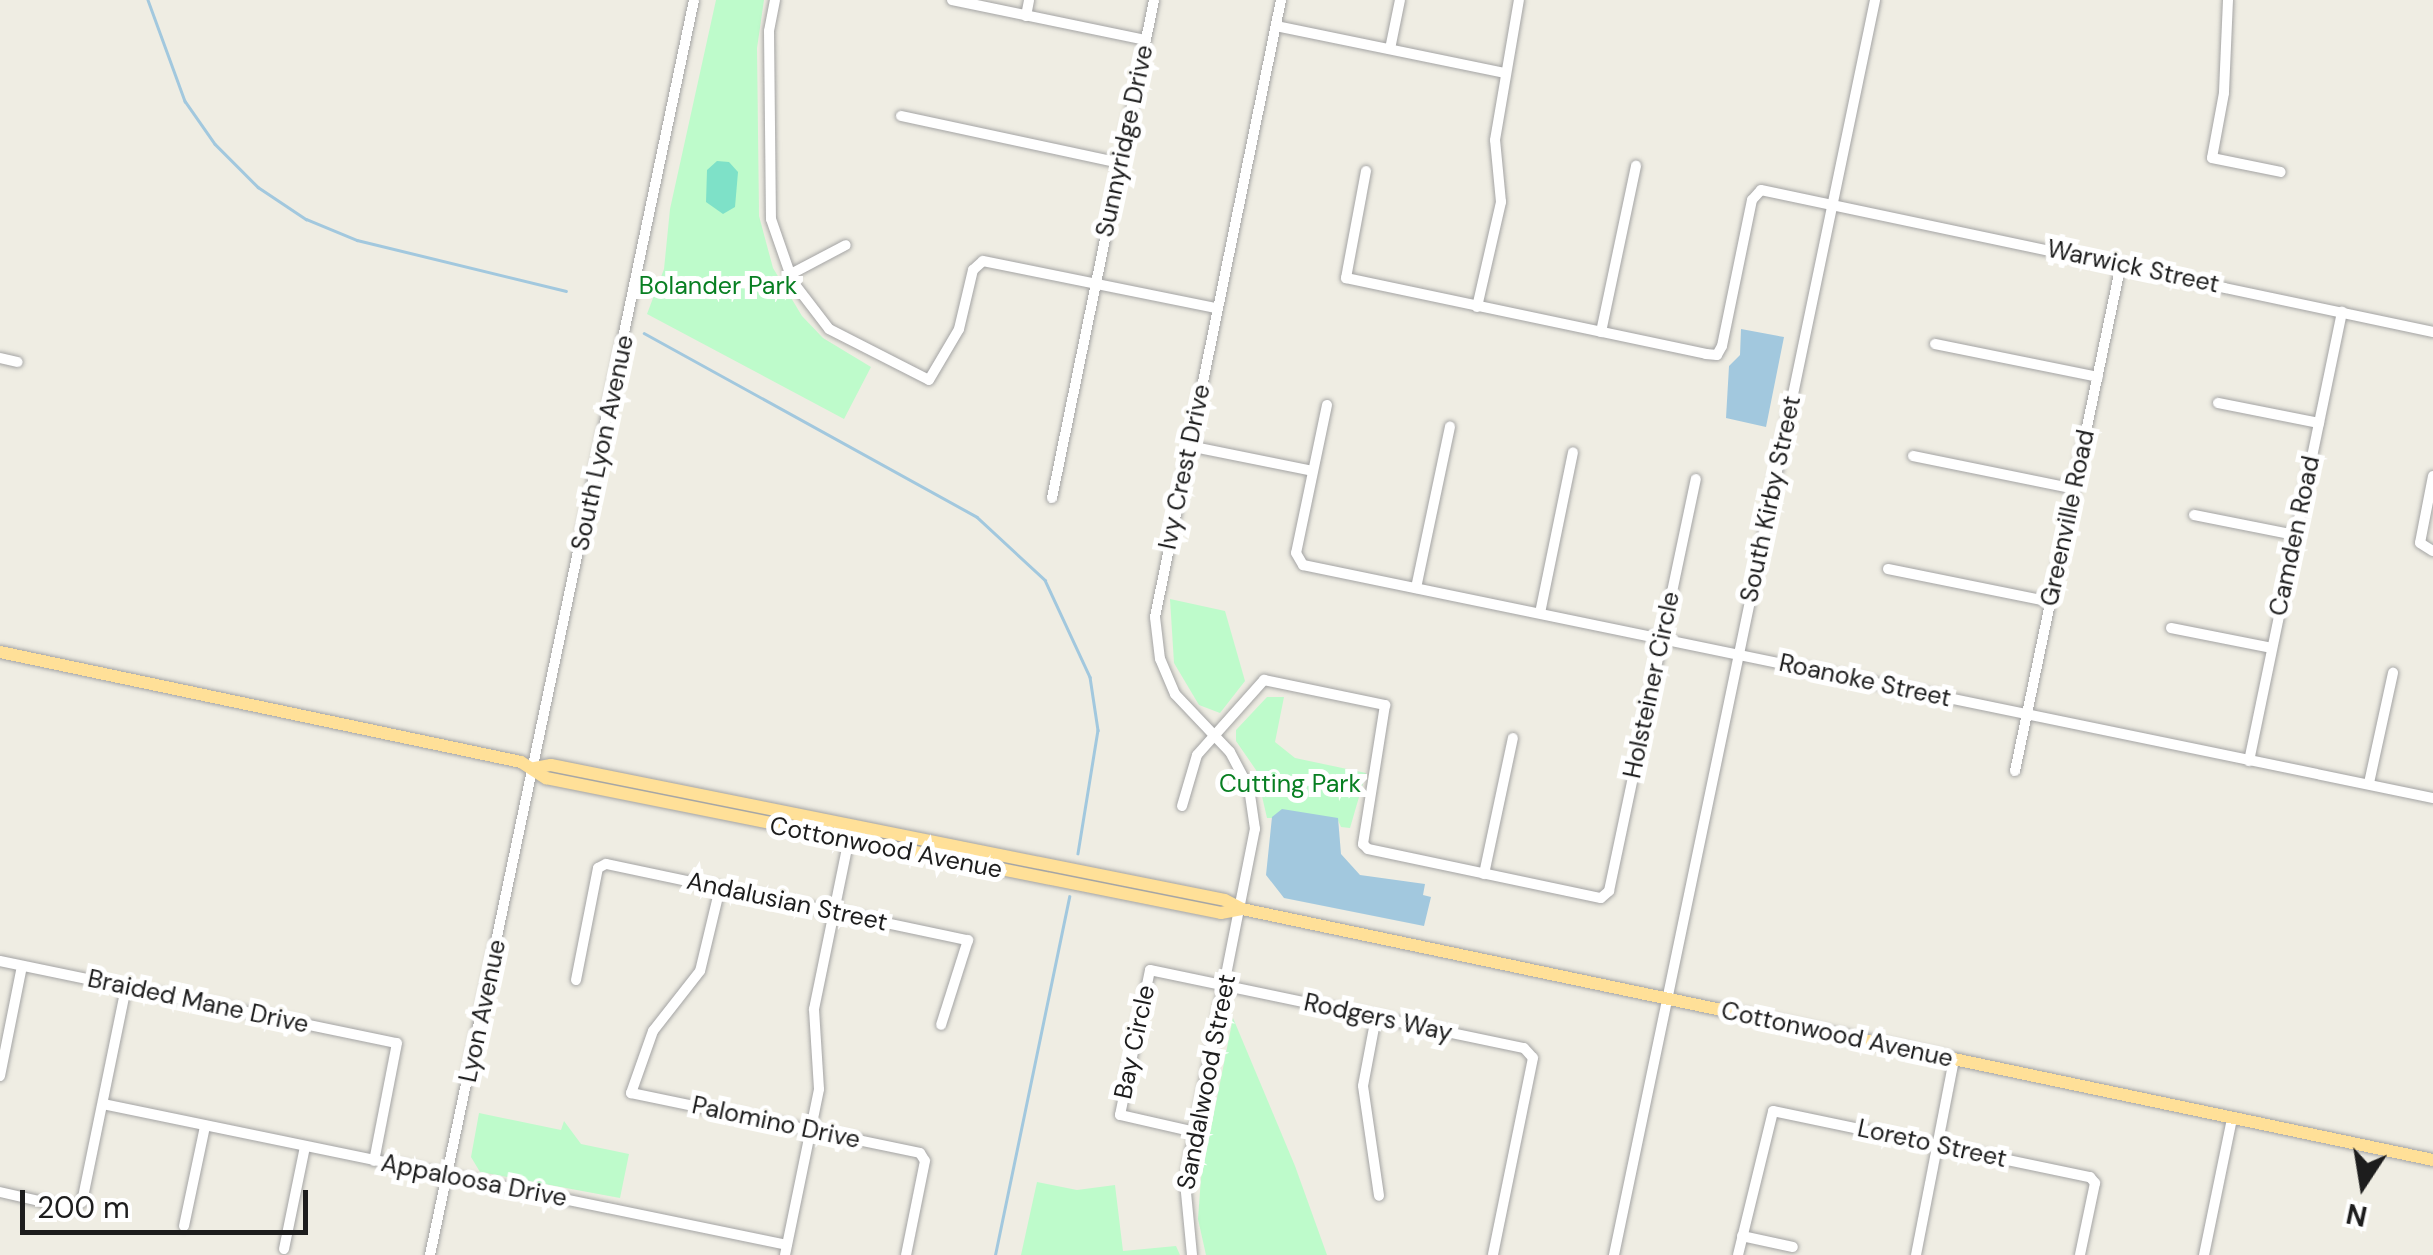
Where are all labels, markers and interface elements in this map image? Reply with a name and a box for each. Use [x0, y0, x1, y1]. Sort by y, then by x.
street label: Sunnyridge Drive [1090, 42, 1160, 240]
street label: Warwick Street [2044, 234, 2222, 300]
park label: Bolander Park [639, 271, 797, 301]
street label: South Lyon Avenue [565, 332, 641, 554]
street label: Ivy Crest Drive [1153, 382, 1217, 552]
street label: South Kirby Street [1734, 393, 1808, 605]
street label: Greenville Road [2035, 427, 2101, 609]
street label: Camden Road [2263, 453, 2327, 619]
street label: Holsteiner Circle [1618, 589, 1686, 781]
street label: Roanoke Street [1776, 648, 1954, 714]
park label: Cutting Park [1219, 769, 1361, 799]
street label: Cottonwood Avenue [767, 811, 1005, 885]
street label: Andalusian Street [684, 866, 890, 938]
street label: Lyon Avenue [453, 937, 513, 1085]
street label: Braided Mane Drive [85, 964, 311, 1040]
street label: Sandalwood Street [1171, 972, 1243, 1192]
street label: Bay Circle [1108, 982, 1162, 1102]
street label: Rodgers Way [1301, 988, 1455, 1048]
street label: Cottonwood Avenue [1718, 996, 1956, 1074]
street label: Palomino Drive [689, 1091, 863, 1155]
street label: Loreto Street [1855, 1114, 2009, 1174]
north arrow [2313, 1135, 2413, 1235]
street label: Appaloosa Drive [379, 1148, 569, 1214]
scale bar [25, 1170, 312, 1232]
text: 200 m [37, 1188, 130, 1227]
text: N [2343, 1195, 2371, 1235]

